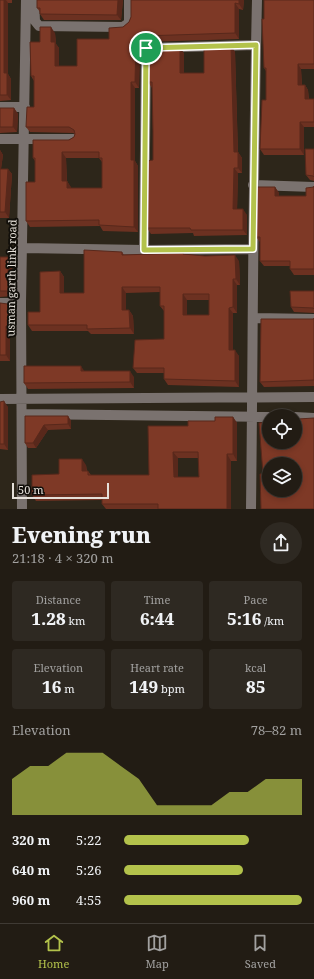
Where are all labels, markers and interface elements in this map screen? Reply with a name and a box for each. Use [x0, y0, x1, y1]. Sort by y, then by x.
pin [129, 31, 163, 65]
icon: arrive [135, 37, 157, 59]
street label: usman garth link road [2, 219, 20, 337]
map controls [262, 409, 302, 497]
button: locate [262, 409, 302, 449]
button: layers [262, 457, 302, 497]
scale bar [12, 481, 109, 500]
text: 50 m [18, 482, 44, 497]
text: Evening run [12, 519, 151, 549]
button: share [260, 522, 302, 564]
text: 21:18 · 4 × 320 m [12, 549, 114, 567]
text: Distance [36, 592, 81, 607]
text: Time [144, 592, 170, 607]
text: Pace [244, 592, 268, 607]
text: 1.28 [31, 607, 66, 630]
text: 6:44 [140, 607, 174, 630]
text: 5:16 [227, 607, 261, 630]
text: km [66, 613, 85, 628]
text: /km [261, 613, 284, 628]
text: Elevation [34, 660, 83, 675]
text: Heart rate [130, 660, 184, 675]
text: kcal [245, 660, 266, 675]
text: 16 [42, 675, 61, 698]
text: 149 [129, 675, 158, 698]
text: 85 [246, 675, 265, 698]
text: m [61, 681, 75, 696]
text: bpm [158, 681, 185, 696]
text: Elevation [12, 721, 71, 739]
text: 78–82 m [251, 721, 302, 739]
text: 320 m [12, 831, 50, 849]
text: 5:22 [76, 831, 102, 849]
text: 640 m [12, 861, 50, 879]
text: 5:26 [76, 861, 102, 879]
text: 960 m [12, 891, 50, 909]
text: 4:55 [76, 891, 102, 909]
tab: Home [38, 932, 69, 971]
tab: Map [145, 932, 169, 971]
tab: Saved [245, 932, 276, 971]

